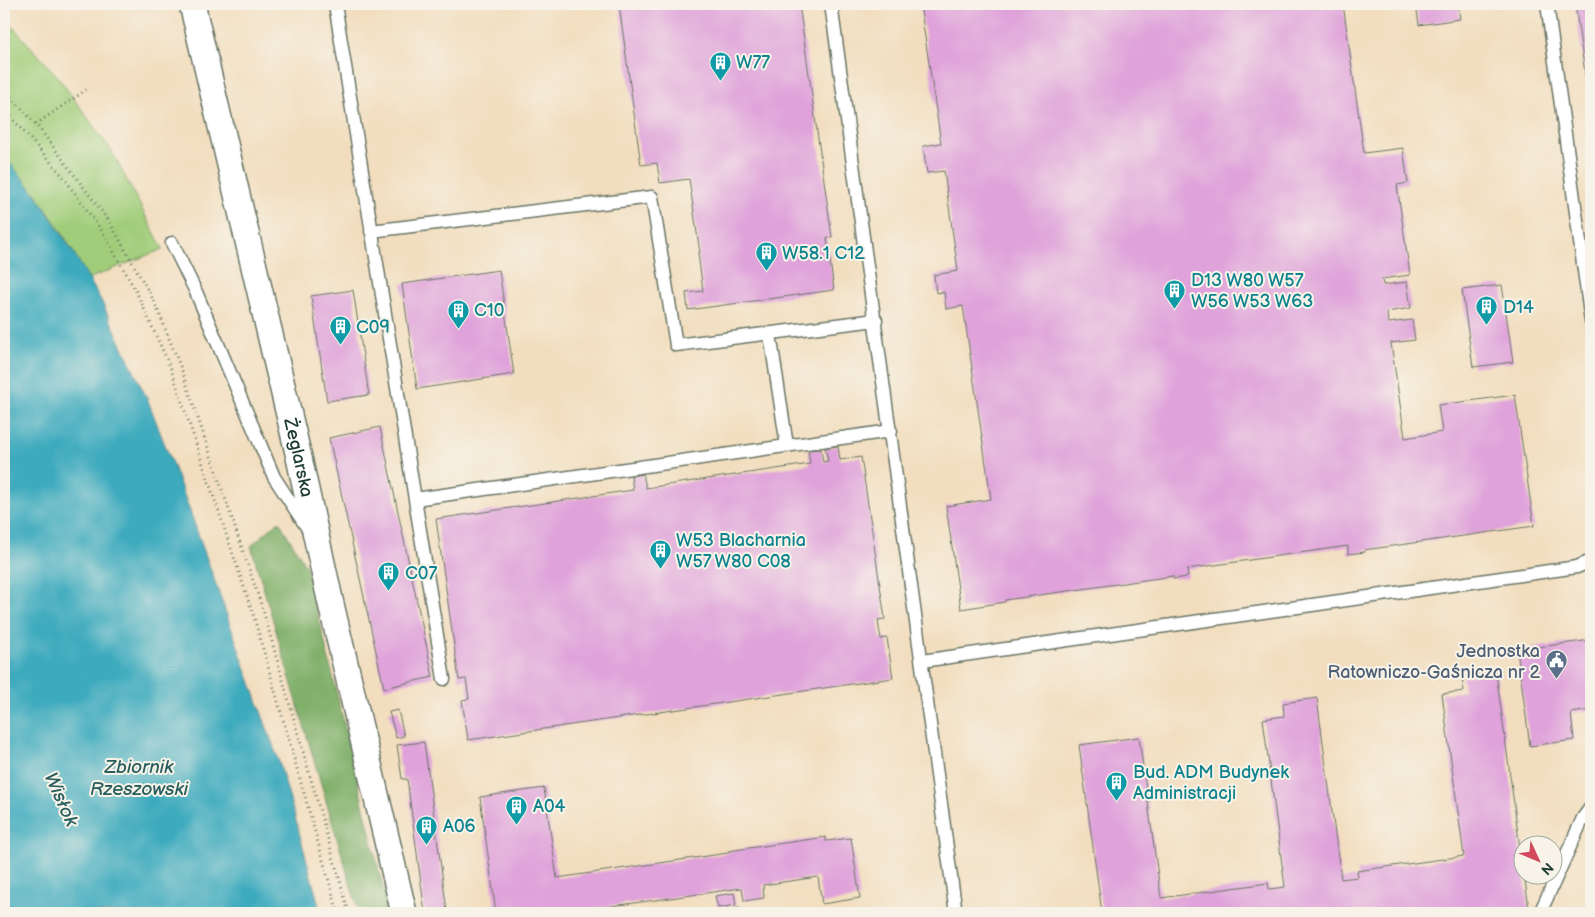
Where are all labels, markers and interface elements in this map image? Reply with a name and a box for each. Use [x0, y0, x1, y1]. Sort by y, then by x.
building icon: W77 [708, 50, 732, 81]
place label: W77 [736, 52, 770, 73]
building icon: W58.1 C12 [754, 241, 778, 272]
place label: W58.1 C12 [782, 243, 865, 264]
place label: D13 W80 W57 W56 W53 W63 [1191, 270, 1313, 312]
building icon: D13 W80 W57 W56 W53 W63 [1163, 278, 1187, 309]
building icon: D14 [1475, 295, 1499, 326]
place label: D14 [1503, 297, 1534, 318]
building icon: C10 [446, 298, 470, 329]
place label: C10 [474, 300, 504, 321]
building icon: C09 [328, 315, 352, 346]
place label: C09 [356, 317, 390, 338]
street label: Żeglarska [279, 415, 317, 499]
place label: W53 Blacharnia W57 W80 C08 [676, 530, 806, 572]
building icon: W53 Blacharnia W57 W80 C08 [648, 538, 672, 569]
building icon: C07 [377, 561, 401, 592]
place label: C07 [405, 563, 437, 584]
place label: Jednostka Ratowniczo-Gaśnicza nr 2 [1327, 641, 1540, 683]
public building icon: Jednostka Ratowniczo-Gaśnicza nr 2 [1544, 649, 1568, 680]
water label: Zbiornik Rzeszowski [90, 756, 189, 801]
place label: Bud. ADM Budynek Administracji [1133, 762, 1289, 804]
water label: Wisłok [39, 769, 83, 831]
building icon: Bud. ADM Budynek Administracji [1105, 770, 1129, 801]
building icon: A04 [505, 794, 529, 825]
place label: A04 [533, 796, 566, 817]
building icon: A06 [415, 814, 439, 845]
place label: A06 [443, 816, 476, 837]
north arrow [1512, 834, 1562, 884]
text: N [1537, 859, 1557, 878]

